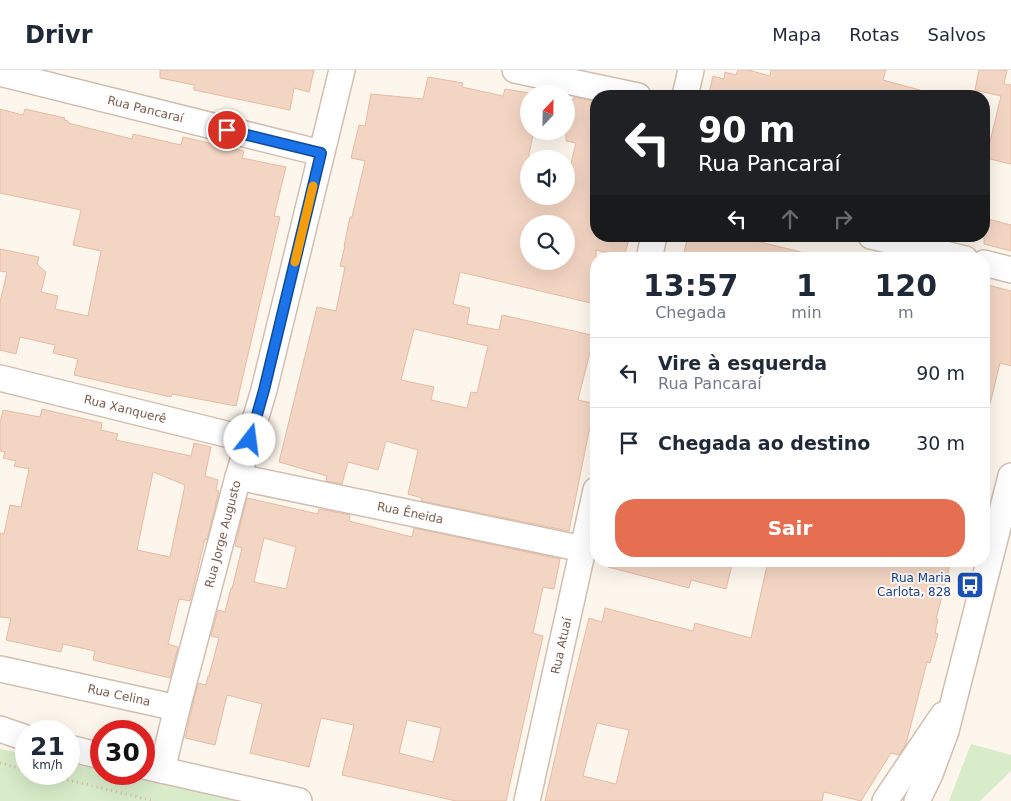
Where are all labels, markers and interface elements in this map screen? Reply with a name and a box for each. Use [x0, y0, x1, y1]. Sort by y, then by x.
text: Drivr [25, 21, 92, 49]
text: Mapa [772, 24, 821, 45]
text: Rotas [849, 24, 900, 45]
text: Salvos [928, 24, 986, 45]
north arrow [520, 85, 575, 140]
map controls [520, 85, 575, 270]
street label: Rua Pancaraí [106, 93, 186, 126]
pin [206, 109, 248, 151]
icon: left [615, 110, 680, 175]
text: 90 m [698, 110, 795, 150]
icon: arrive [213, 116, 241, 144]
button: sound [520, 150, 575, 205]
text: Rua Pancaraí [698, 151, 841, 176]
icon: left [723, 205, 751, 233]
icon: ahead [776, 205, 804, 233]
icon: right [829, 205, 857, 233]
button: search [520, 215, 575, 270]
text: 13:57 [643, 268, 738, 303]
text: 1 [796, 268, 817, 303]
text: 120 [874, 268, 937, 303]
text: Chegada [655, 303, 726, 322]
text: min [791, 303, 822, 322]
text: m [898, 303, 914, 322]
text: Vire à esquerda [658, 352, 827, 374]
icon: left [615, 359, 643, 387]
text: 90 m [916, 362, 965, 384]
text: Rua Pancaraí [658, 374, 762, 393]
street label: Rua Xanquerê [83, 392, 168, 426]
position arrow [223, 413, 275, 465]
icon: arrive [615, 429, 643, 457]
text: Chegada ao destino [658, 432, 870, 454]
text: 30 m [916, 432, 965, 454]
street label: Rua Jorge Augusto [202, 479, 244, 589]
street label: Rua Êneida [376, 499, 445, 527]
button: Sair [615, 499, 965, 557]
bus stop icon: Rua Maria Carlota, 828 [955, 570, 985, 600]
place label: Rua Maria Carlota, 828 [877, 571, 951, 599]
street label: Rua Atuaí [548, 615, 575, 675]
street label: Rua Celina [86, 682, 152, 709]
speed limit sign: 30 [90, 720, 155, 785]
text: 21 [30, 732, 65, 761]
text: km/h [32, 758, 63, 772]

